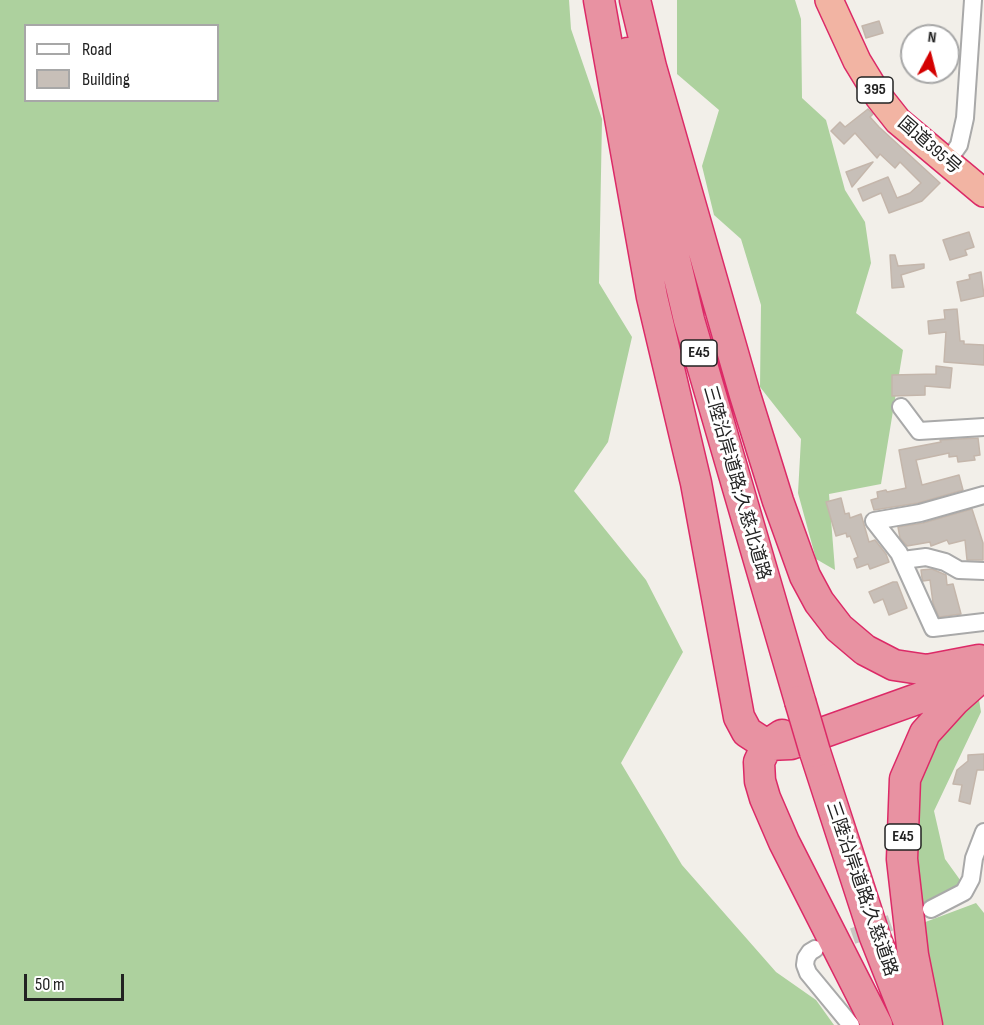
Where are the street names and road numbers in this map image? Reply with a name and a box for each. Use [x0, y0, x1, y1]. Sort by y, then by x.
road number: 395 [857, 77, 893, 103]
street label: 国道395号 [893, 113, 965, 179]
road number: E45 [681, 340, 717, 366]
street label: 三陸沿岸道路;久慈北道路 [698, 383, 774, 583]
street label: 三陸沿岸道路;久慈道路 [821, 799, 901, 979]
road number: E45 [885, 824, 921, 850]

